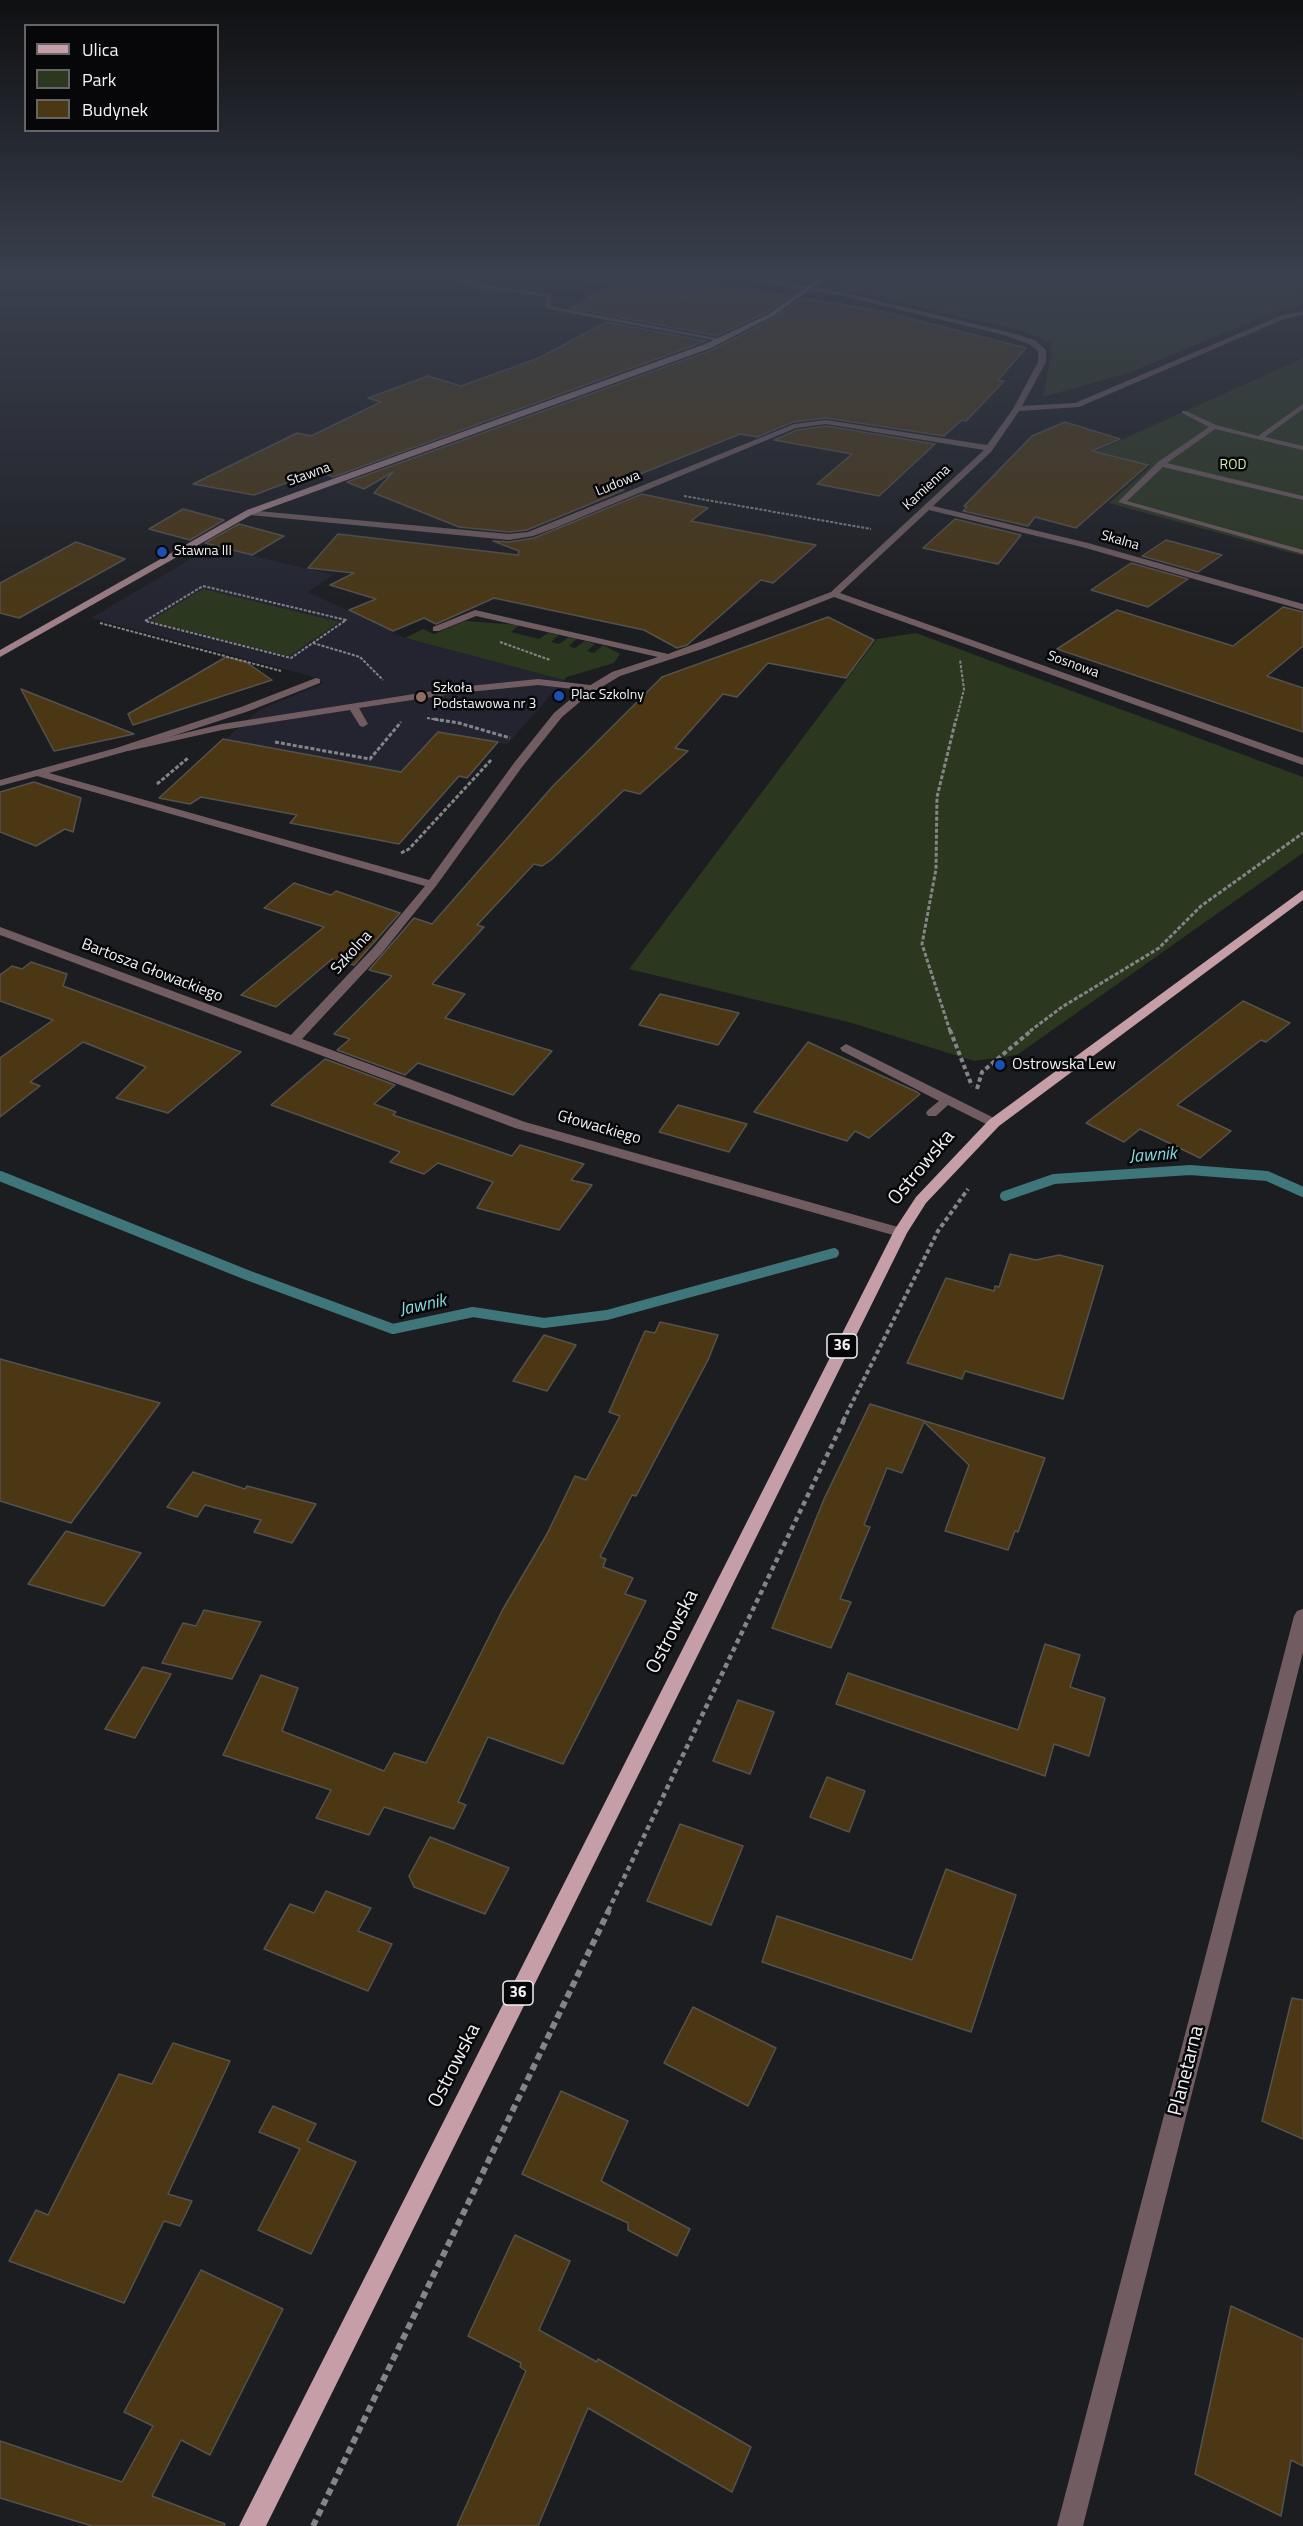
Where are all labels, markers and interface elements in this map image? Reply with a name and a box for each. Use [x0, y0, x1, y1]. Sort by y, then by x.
legend [24, 24, 219, 132]
text: Ulica [82, 36, 119, 63]
text: Park [82, 66, 116, 93]
text: Budynek [82, 96, 148, 123]
park label: ROD [1220, 458, 1246, 474]
street label: Stawna [285, 459, 333, 491]
street label: Kamienna [900, 462, 954, 514]
street label: Ludowa [593, 468, 643, 500]
street label: Skalna [1099, 528, 1141, 554]
place label: Stawna III [174, 544, 232, 560]
marker: Stawna III [155, 545, 169, 559]
street label: Sosnowa [1045, 648, 1101, 682]
place label: Szkoła Podstawowa nr 3 [433, 681, 536, 714]
place label: Plac Szkolny [571, 688, 644, 704]
marker: Plac Szkolny [552, 689, 566, 703]
marker: Szkoła Podstawowa nr 3 [414, 690, 428, 704]
street label: Szkolna [327, 927, 377, 979]
street label: Bartosza Głowackiego [79, 935, 225, 1007]
place label: Ostrowska Lew [1012, 1055, 1116, 1075]
marker: Ostrowska Lew [993, 1058, 1007, 1072]
street label: Głowackiego [555, 1107, 643, 1149]
street label: Ostrowska [884, 1126, 960, 1210]
water label: Jawnik [1129, 1144, 1177, 1168]
water label: Jawnik [398, 1290, 448, 1322]
road number: 36 [827, 1334, 857, 1358]
street label: Ostrowska [642, 1586, 704, 1678]
road number: 36 [503, 1981, 533, 2005]
street label: Ostrowska [424, 2020, 486, 2112]
street label: Planetarna [1164, 2023, 1210, 2119]

